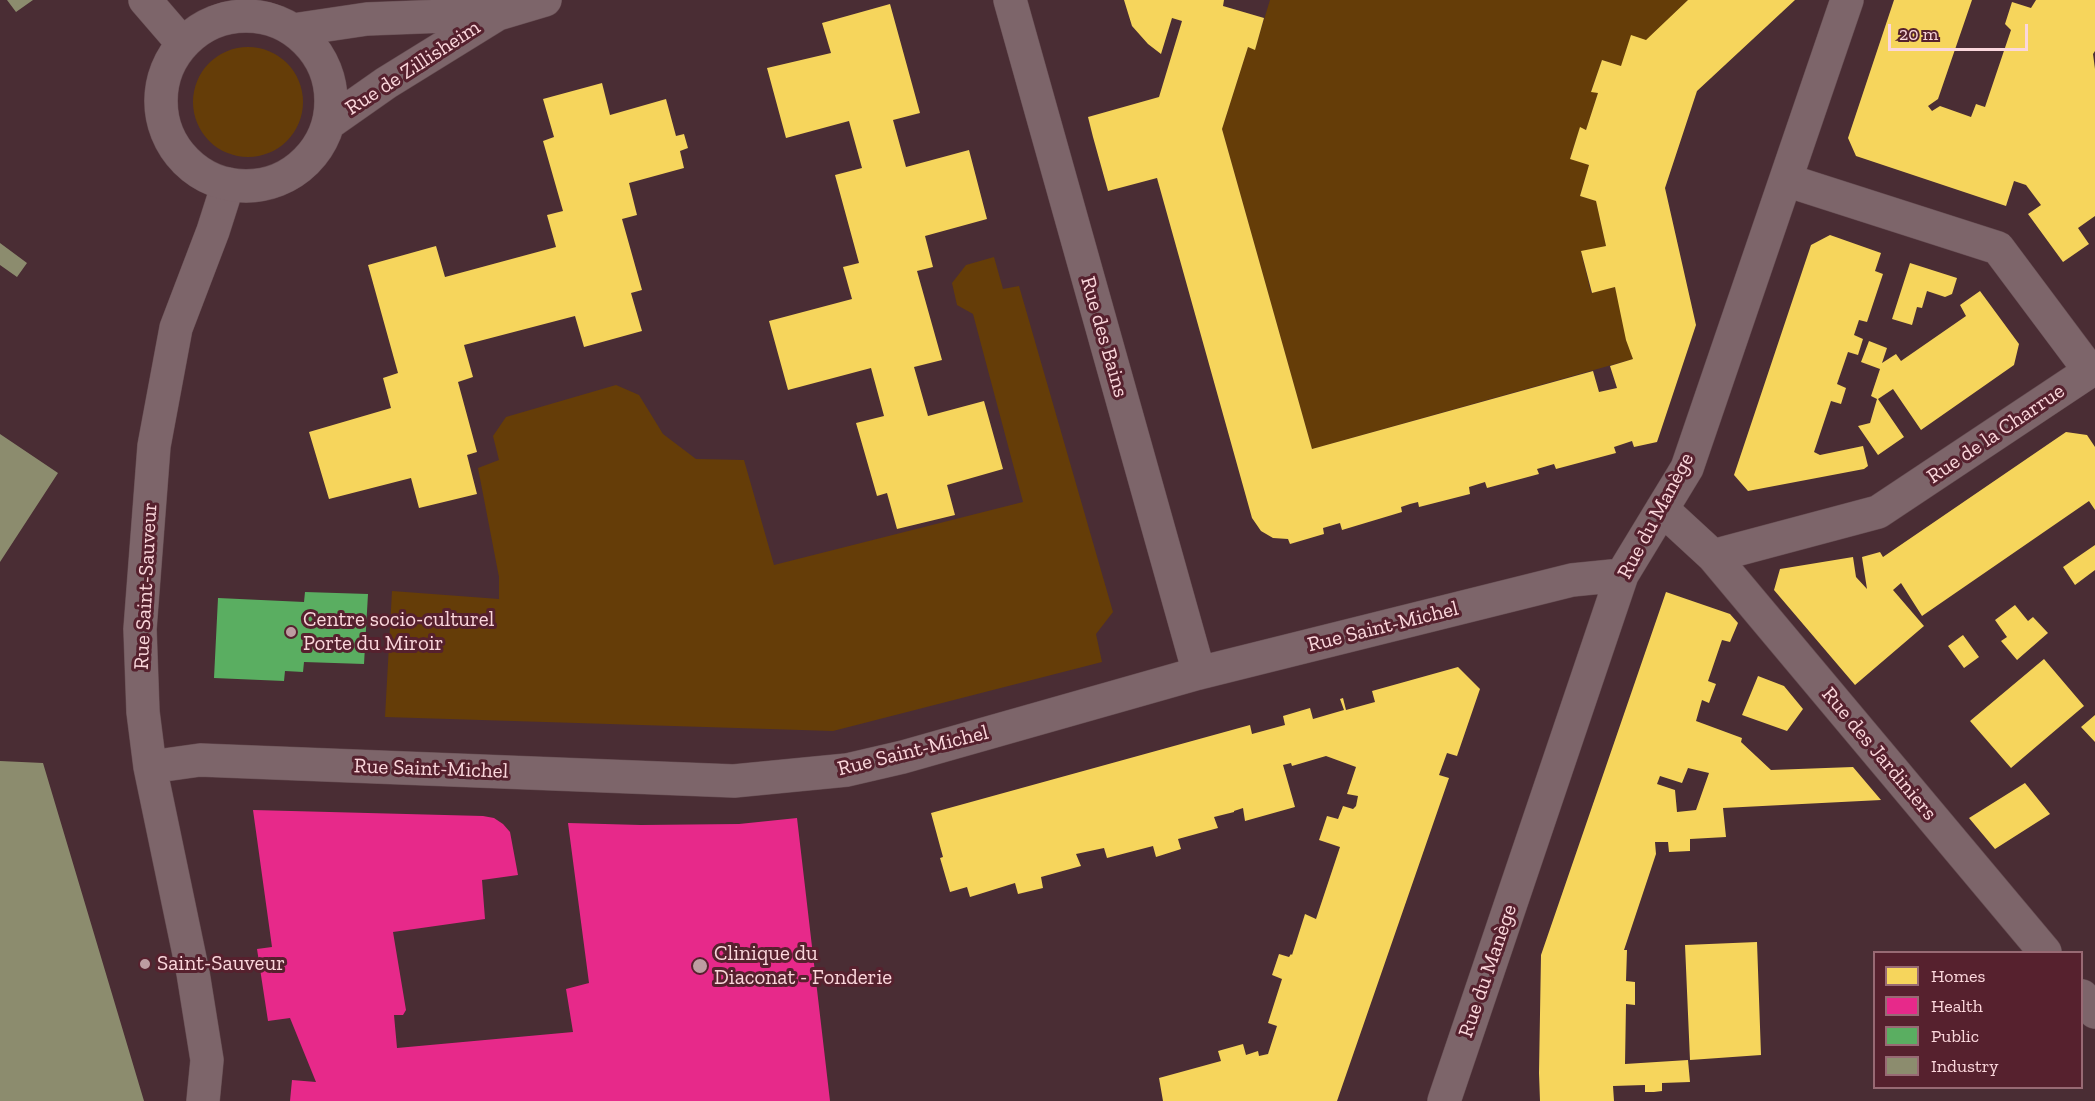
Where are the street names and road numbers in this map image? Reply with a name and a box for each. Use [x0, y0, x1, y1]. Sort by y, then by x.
street label: Rue de Zillisheim [341, 15, 485, 121]
street label: Rue des Bains [1075, 274, 1133, 400]
street label: Rue de la Charrue [1922, 379, 2070, 489]
street label: Rue du Manège [1612, 449, 1700, 583]
street label: Rue Saint-Sauveur [129, 502, 163, 670]
street label: Rue Saint-Michel [1305, 596, 1461, 658]
street label: Rue des Jardiniers [1816, 682, 1942, 826]
street label: Rue Saint-Michel [835, 720, 991, 782]
street label: Rue Saint-Michel [353, 754, 509, 784]
street label: Rue du Manège [1453, 901, 1523, 1041]

